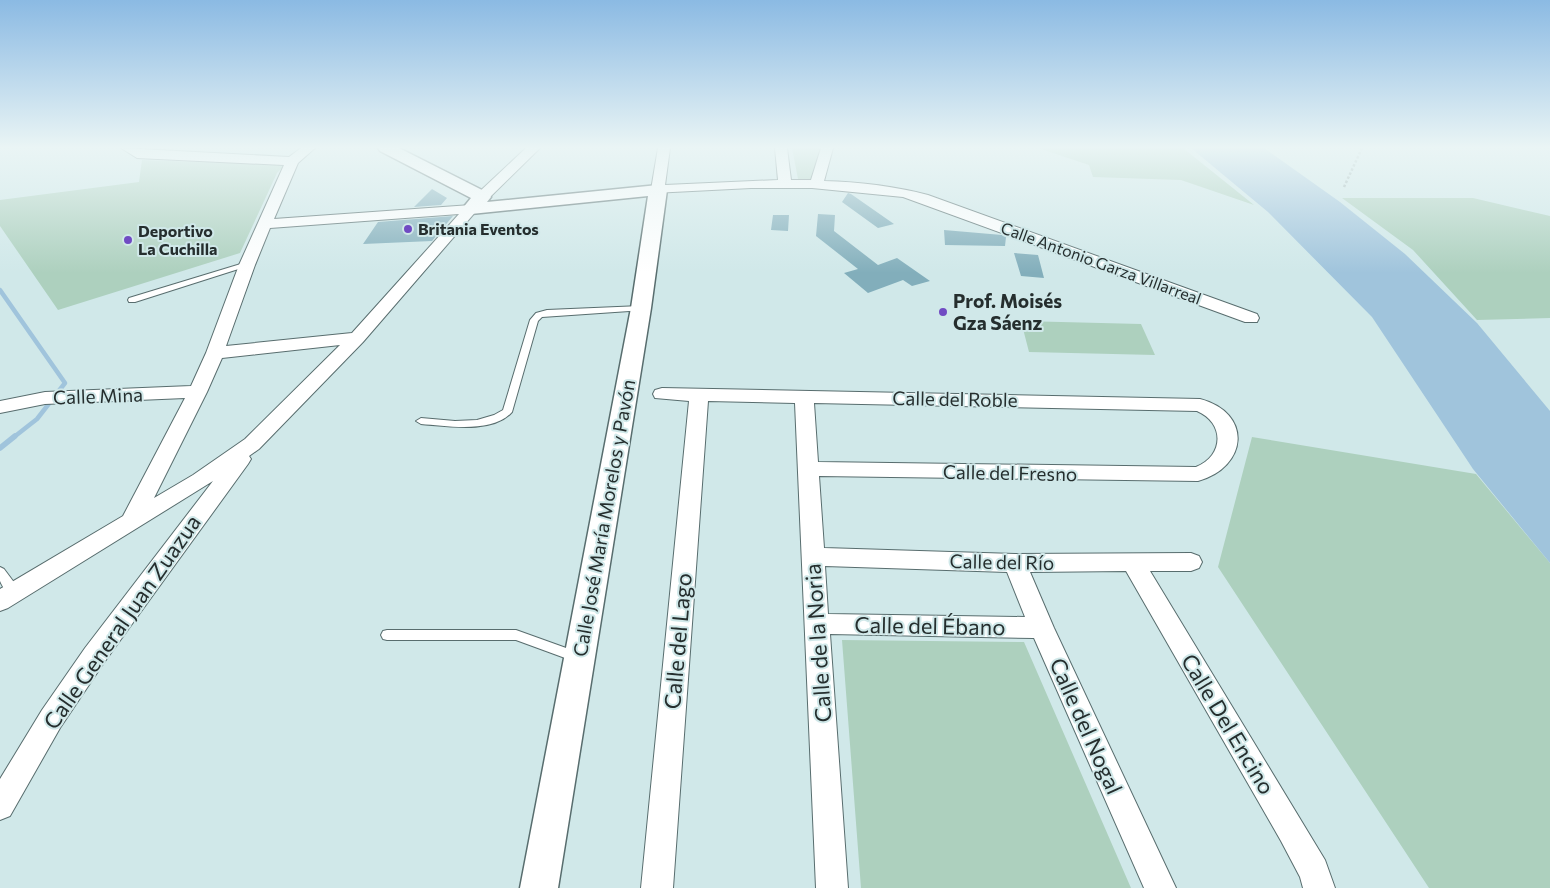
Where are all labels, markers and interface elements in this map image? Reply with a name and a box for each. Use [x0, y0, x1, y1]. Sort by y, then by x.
street label: Calle Antonio Garza Villarreal [998, 217, 1204, 308]
place label: Britania Eventos [418, 219, 539, 238]
place label: Deportivo La Cuchilla [138, 221, 217, 258]
marker: Britania Eventos [402, 223, 414, 235]
marker: Deportivo La Cuchilla [122, 234, 134, 246]
place label: Prof. Moisés Gza Sáenz [953, 289, 1062, 334]
marker: Prof. Moisés Gza Sáenz [937, 306, 949, 318]
street label: Calle José María Morelos y Pavón [568, 378, 639, 658]
street label: Calle Mina [53, 382, 143, 409]
street label: Calle del Roble [892, 386, 1018, 411]
street label: Calle del Fresno [943, 460, 1077, 485]
street label: Calle General Juan Zuazua [37, 509, 206, 734]
street label: Calle del Río [949, 549, 1055, 574]
street label: Calle de la Noria [798, 563, 837, 723]
street label: Calle del Lago [658, 572, 697, 710]
street label: Calle del Ébano [854, 611, 1006, 640]
street label: Calle Del Encino [1176, 649, 1281, 799]
street label: Calle del Nogal [1044, 653, 1129, 798]

